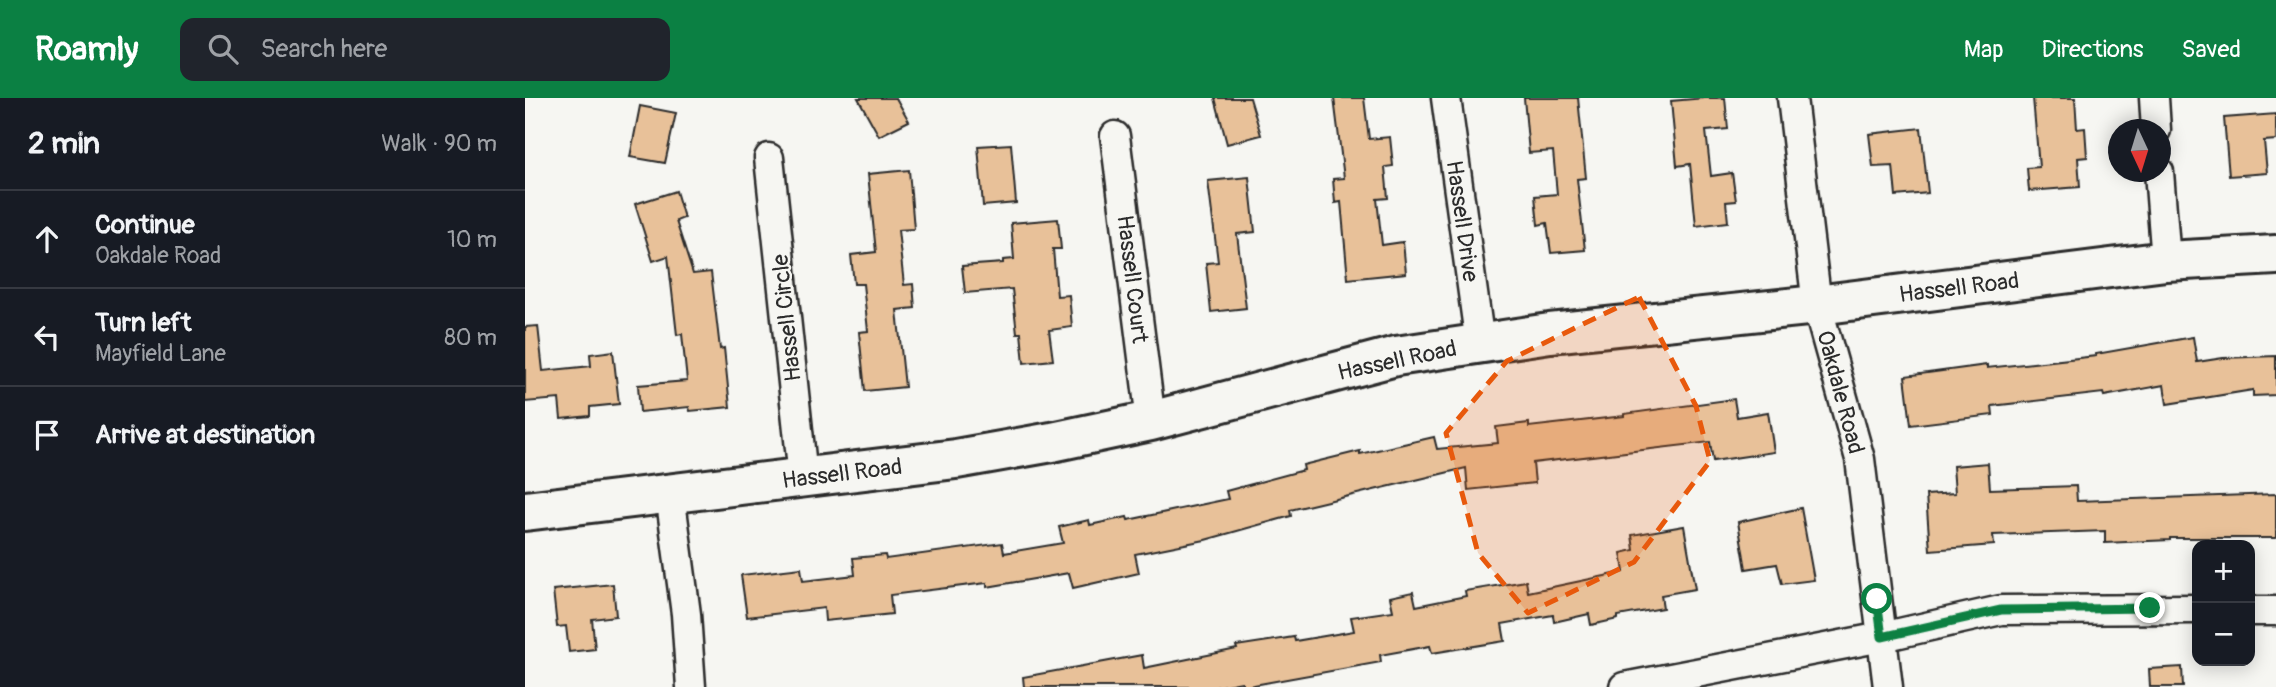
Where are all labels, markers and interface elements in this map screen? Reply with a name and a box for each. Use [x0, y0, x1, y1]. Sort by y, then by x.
search box [180, 18, 670, 81]
text: Roamly [35, 29, 138, 70]
icon: search [204, 30, 242, 68]
text: Search here [260, 33, 387, 65]
text: Map [1964, 35, 2004, 64]
text: Directions [2042, 35, 2143, 64]
text: Saved [2181, 35, 2241, 64]
north arrow [2108, 119, 2171, 182]
text: 2 min [28, 125, 100, 162]
text: Walk · 90 m [381, 129, 497, 158]
street label: Hassell Drive [1440, 159, 1485, 284]
text: Continue [95, 209, 195, 241]
street label: Hassell Court [1110, 213, 1155, 345]
icon: ahead [28, 220, 66, 258]
text: 10 m [447, 225, 497, 254]
text: Oakdale Road [95, 241, 221, 270]
street label: Hassell Circle [765, 252, 808, 383]
street label: Hassell Road [1897, 266, 2021, 309]
text: Turn left [95, 307, 191, 339]
icon: left [28, 318, 66, 356]
text: 80 m [444, 323, 497, 352]
street label: Oakdale Road [1810, 327, 1871, 457]
street label: Hassell Road [1335, 334, 1459, 387]
text: Mayfield Lane [95, 339, 226, 368]
icon: arrive [28, 416, 66, 454]
text: Arrive at destination [95, 419, 315, 451]
street label: Hassell Road [780, 452, 904, 495]
map controls [2192, 540, 2255, 666]
button: + [2192, 540, 2255, 603]
route start [1861, 583, 1892, 614]
route end [2134, 592, 2165, 623]
button: − [2192, 603, 2255, 666]

